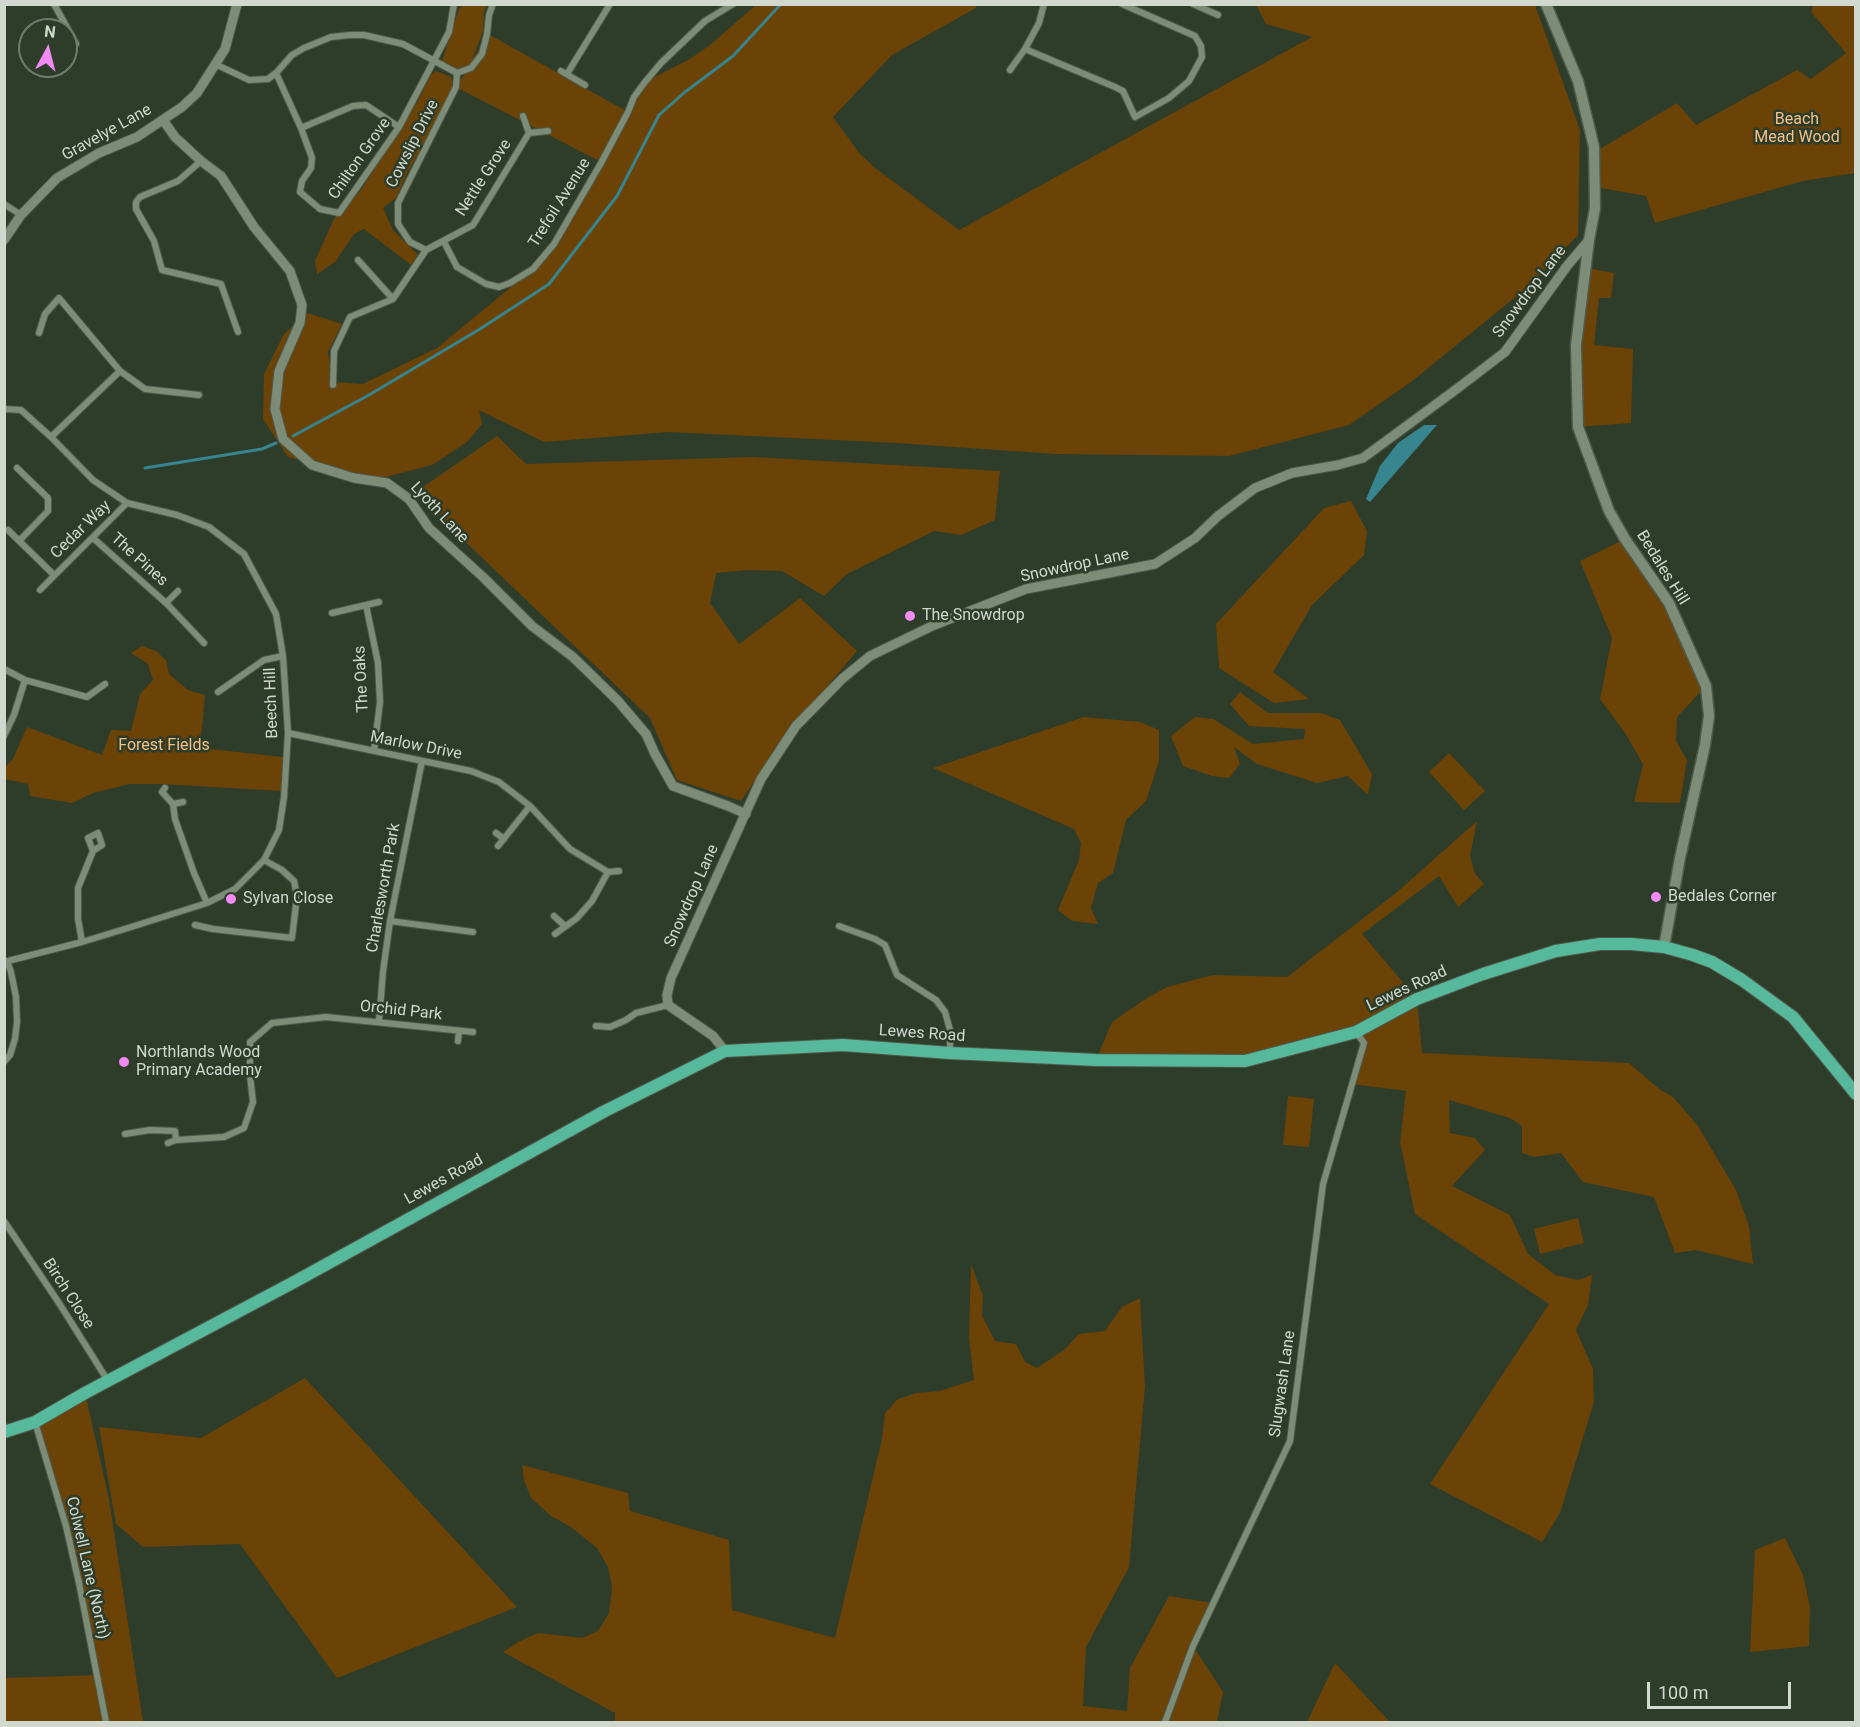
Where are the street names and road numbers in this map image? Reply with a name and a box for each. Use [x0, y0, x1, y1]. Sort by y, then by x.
street label: Cowslip Drive [383, 97, 443, 191]
street label: Gravelye Lane [59, 101, 155, 165]
street label: Chilton Grove [325, 114, 395, 204]
street label: Nettle Grove [452, 136, 516, 220]
street label: Trefoil Avenue [525, 155, 595, 251]
street label: Snowdrop Lane [1489, 242, 1571, 342]
street label: Lyoth Lane [406, 478, 472, 548]
street label: Cedar Way [47, 497, 115, 563]
street label: Bedales Hill [1632, 527, 1692, 609]
street label: The Pines [106, 529, 172, 591]
street label: Snowdrop Lane [1019, 545, 1131, 587]
street label: The Oaks [351, 645, 373, 713]
street label: Beech Hill [261, 667, 283, 739]
street label: Marlow Drive [368, 728, 464, 764]
street label: Charlesworth Park [363, 822, 405, 954]
street label: Snowdrop Lane [661, 842, 723, 950]
street label: Lewes Road [1364, 962, 1450, 1016]
street label: Orchid Park [359, 997, 443, 1025]
street label: Lewes Road [878, 1021, 966, 1047]
street label: Lewes Road [401, 1151, 487, 1209]
street label: Birch Close [38, 1255, 98, 1333]
street label: Slugwash Lane [1266, 1329, 1300, 1439]
street label: Colwell Lane (North) [61, 1495, 113, 1641]

